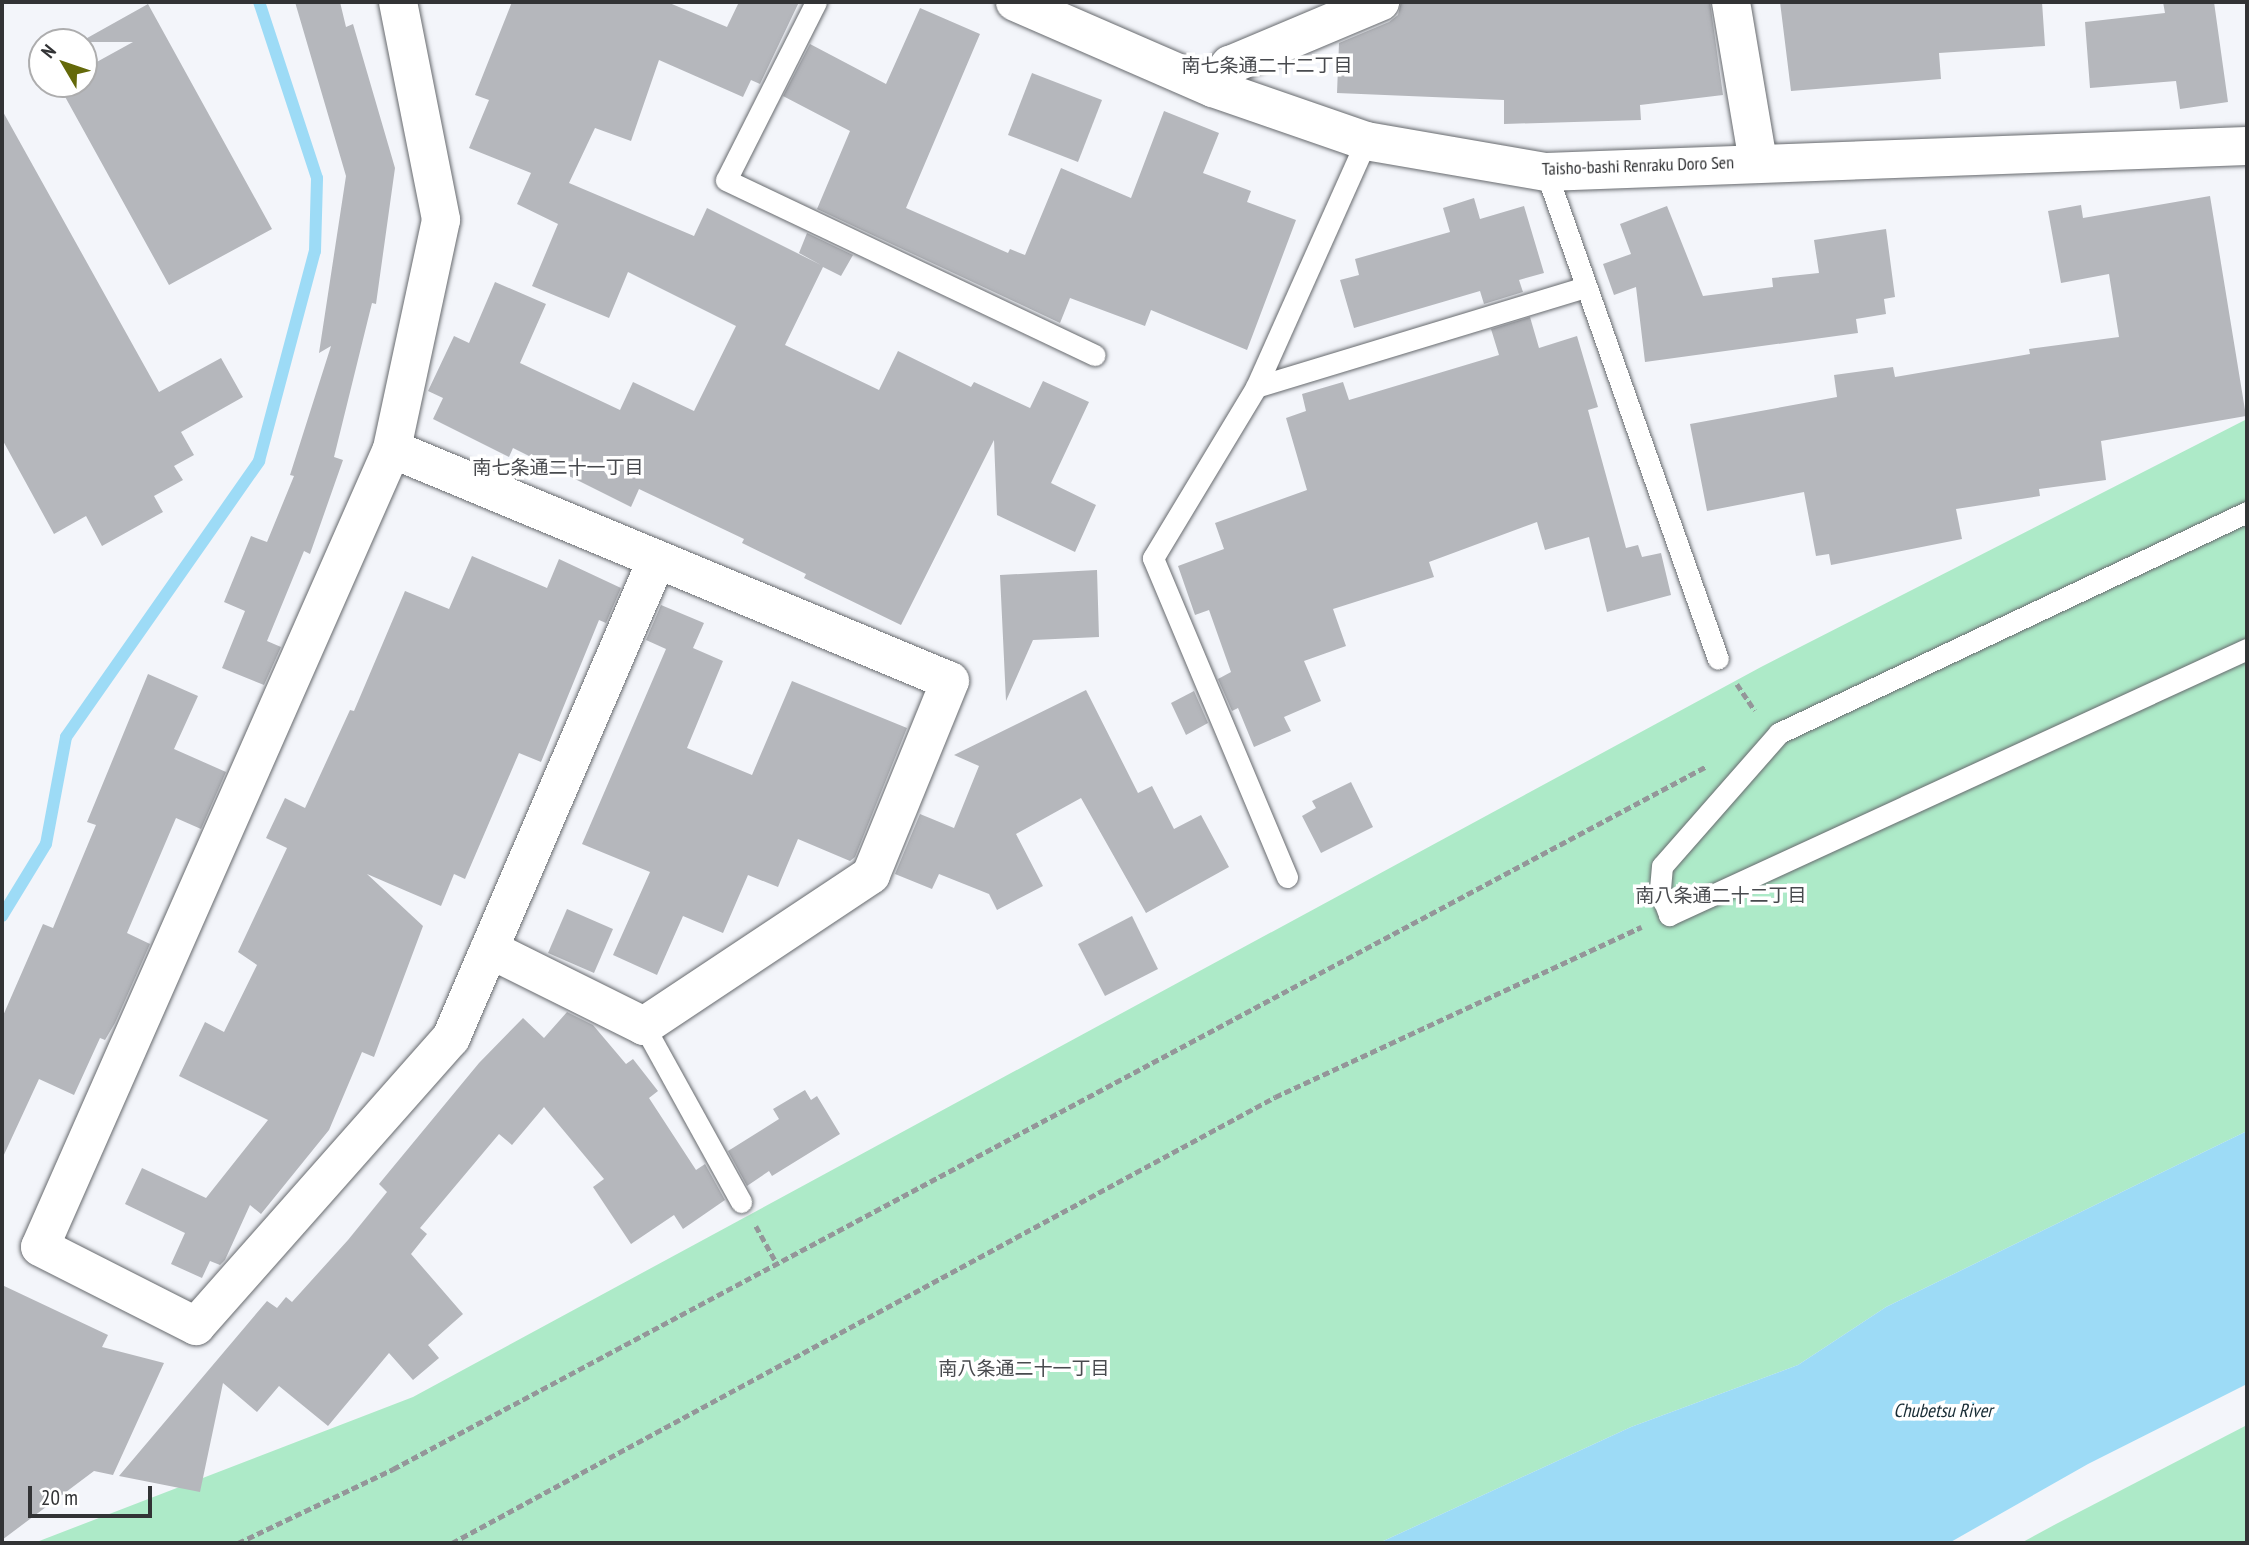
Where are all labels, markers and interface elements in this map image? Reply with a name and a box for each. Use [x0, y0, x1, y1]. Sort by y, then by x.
north arrow [28, 28, 98, 98]
text: N [36, 40, 61, 63]
district label: 南七条通二十二丁目 [1182, 55, 1352, 77]
street label: Taisho-bashi Renraku Doro Sen [1542, 152, 1734, 180]
district label: 南七条通二十一丁目 [473, 457, 643, 479]
district label: 南八条通二十二丁目 [1636, 885, 1806, 907]
district label: 南八条通二十一丁目 [939, 1358, 1109, 1380]
water label: Chubetsu River [1894, 1400, 1992, 1422]
scale bar [32, 1472, 156, 1516]
text: 20 m [41, 1484, 78, 1511]

